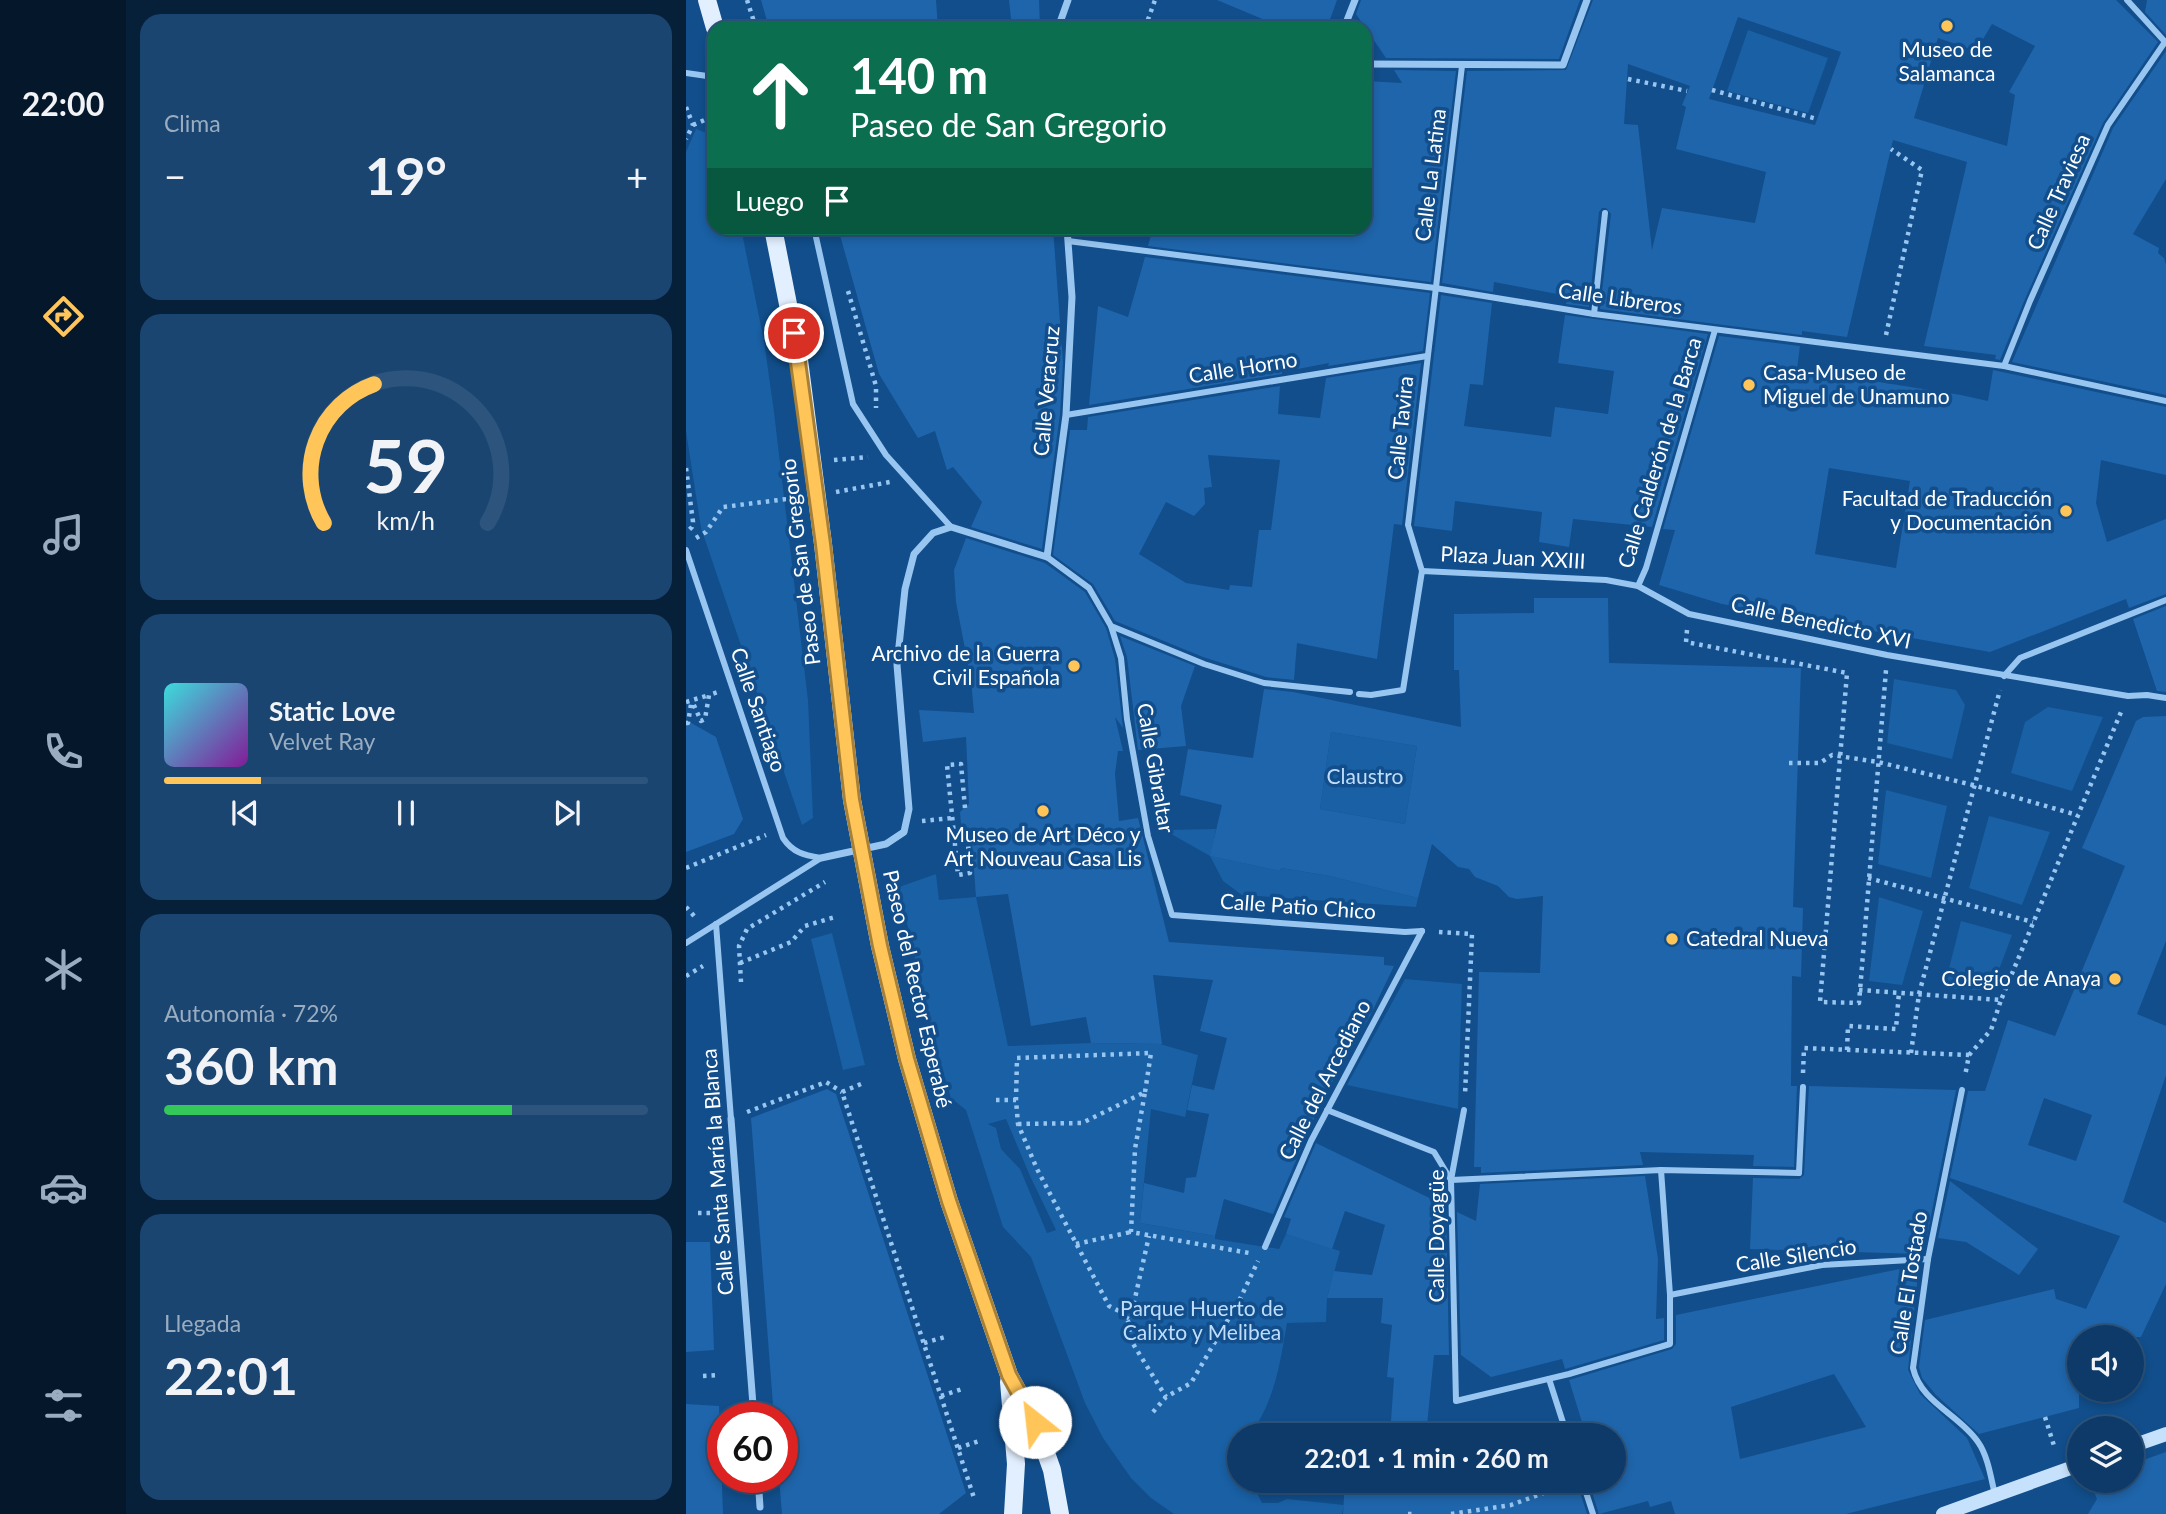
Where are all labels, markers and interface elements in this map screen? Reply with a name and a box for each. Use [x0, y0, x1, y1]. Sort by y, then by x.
marker: Museo de Salamanca [1939, 18, 1955, 34]
place label: Museo de Salamanca [1899, 36, 1995, 85]
text: 140 m [850, 46, 988, 104]
icon: ahead [735, 49, 826, 140]
text: 22:00 [22, 84, 104, 123]
text: Paseo de San Gregorio [850, 105, 1167, 144]
street label: Calle La Latina [1409, 107, 1450, 243]
text: Clima [164, 109, 221, 137]
street label: Calle Traviesa [2021, 129, 2094, 253]
text: 19° [365, 144, 447, 206]
text: − [164, 153, 186, 199]
text: + [626, 153, 648, 199]
icon: arrive [818, 182, 856, 220]
text: Luego [735, 185, 804, 217]
street label: Calle Libreros [1557, 276, 1684, 319]
icon: directions [39, 292, 88, 341]
pin [764, 303, 824, 363]
icon: arrive [775, 314, 813, 352]
street label: Calle Veracruz [1027, 325, 1064, 457]
street label: Calle Calderón de la Barca [1612, 334, 1706, 571]
street label: Calle Horno [1187, 346, 1299, 387]
place label: Casa-Museo de Miguel de Unamuno [1763, 359, 1950, 408]
street label: Calle Tavira [1382, 375, 1417, 481]
marker: Casa-Museo de Miguel de Unamuno [1741, 377, 1757, 393]
text: 59 [364, 421, 448, 509]
street label: Paseo de San Gregorio [774, 457, 825, 667]
place label: Facultad de Traducción y Documentación [1842, 485, 2052, 534]
marker: Facultad de Traducción y Documentación [2058, 503, 2074, 519]
text: km/h [377, 505, 435, 535]
icon: music [39, 510, 88, 559]
street label: Plaza Juan XXIII [1440, 540, 1586, 573]
street label: Calle Benedicto XVI [1729, 590, 1914, 653]
place label: Archivo de la Guerra Civil Española [871, 640, 1060, 689]
street label: Calle Santiago [726, 644, 792, 775]
marker: Archivo de la Guerra Civil Española [1066, 658, 1082, 674]
text: Static Love [269, 695, 396, 727]
street label: Calle Gibraltar [1133, 701, 1180, 835]
icon: phone [39, 727, 88, 776]
text: Velvet Ray [269, 727, 375, 755]
park label: Claustro [1327, 763, 1404, 788]
icon: previous [226, 794, 264, 832]
icon: pause [387, 794, 425, 832]
icon: next [548, 794, 586, 832]
marker: Museo de Art Déco y Art Nouveau Casa Lis [1035, 803, 1051, 819]
place label: Museo de Art Déco y Art Nouveau Casa Lis [944, 821, 1142, 870]
street label: Paseo del Rector Esperabé [879, 867, 958, 1110]
street label: Calle Patio Chico [1219, 888, 1377, 923]
place label: Catedral Nueva [1686, 925, 1828, 950]
marker: Catedral Nueva [1664, 931, 1680, 947]
icon: climate [39, 945, 88, 994]
place label: Colegio de Anaya [1941, 965, 2101, 990]
marker: Colegio de Anaya [2107, 971, 2123, 987]
street label: Calle del Arcediano [1272, 995, 1375, 1164]
text: Autonomía · 72% [164, 999, 338, 1027]
text: 360 km [164, 1034, 338, 1096]
street label: Calle Santa María la Blanca [695, 1048, 738, 1296]
icon: car [39, 1163, 88, 1212]
street label: Calle Doyagüe [1423, 1169, 1448, 1303]
street label: Calle El Tostado [1884, 1209, 1931, 1356]
street label: Calle Silencio [1734, 1233, 1858, 1276]
park label: Parque Huerto de Calixto y Melibea [1120, 1295, 1284, 1344]
text: Llegada [164, 1309, 241, 1337]
map controls [2067, 1325, 2144, 1493]
button: sound [2067, 1325, 2144, 1402]
text: 22:01 [164, 1344, 298, 1406]
icon: filters [39, 1381, 88, 1430]
position arrow [998, 1385, 1072, 1459]
speed limit sign: 60 [707, 1402, 798, 1493]
button: layers [2067, 1416, 2144, 1493]
text: 22:01 · 1 min · 260 m [1304, 1442, 1549, 1474]

